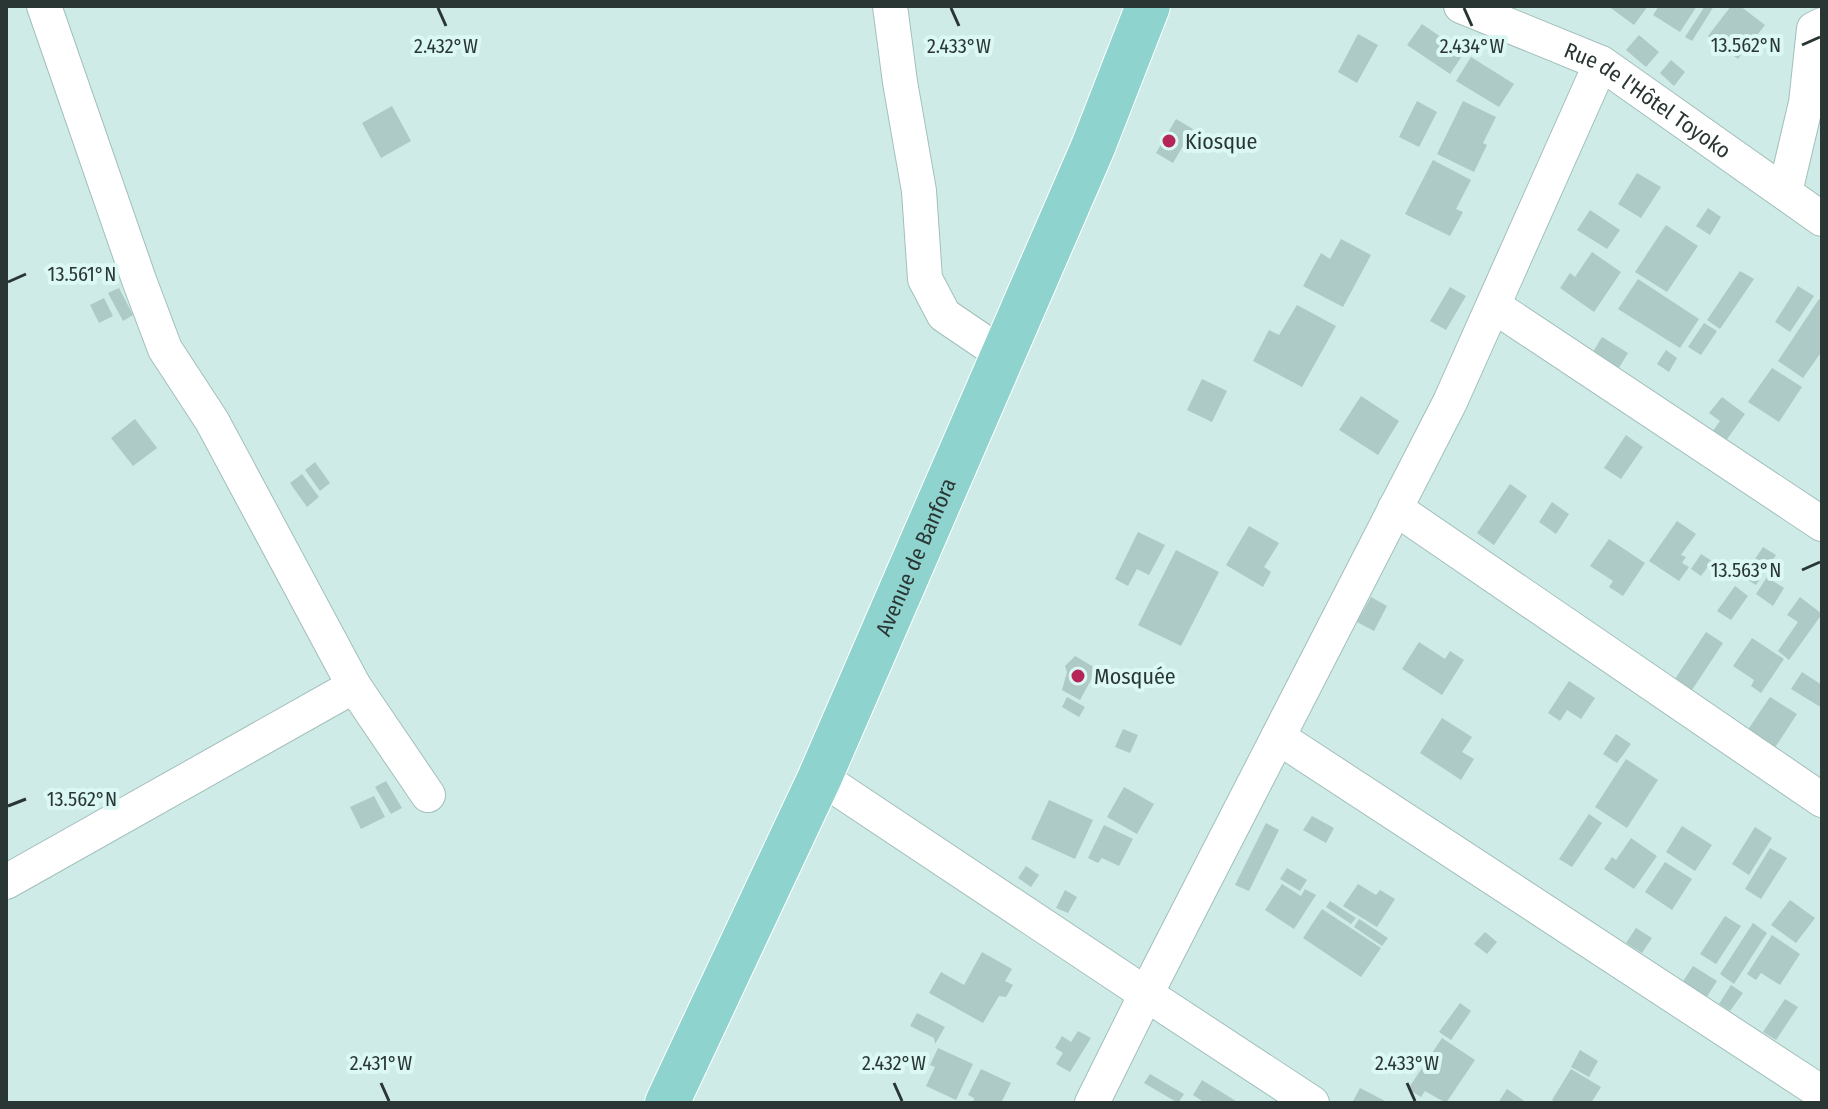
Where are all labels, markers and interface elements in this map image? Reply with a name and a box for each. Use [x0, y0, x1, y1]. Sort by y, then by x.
text: 13.562°N [1711, 33, 1781, 57]
text: 2.432°W [414, 34, 478, 58]
text: 2.433°W [927, 34, 991, 58]
text: 2.434°W [1440, 34, 1504, 58]
street label: Rue de l'Hôtel Toyoko [1560, 36, 1736, 164]
place label: Kiosque [1185, 128, 1257, 155]
marker: Kiosque [1160, 132, 1178, 150]
text: 13.561°N [48, 262, 116, 286]
street label: Avenue de Banfora [869, 474, 961, 640]
text: 13.563°N [1711, 558, 1781, 582]
place label: Mosquée [1094, 663, 1176, 690]
marker: Mosquée [1069, 667, 1087, 685]
text: 13.562°N [47, 787, 117, 811]
text: 2.431°W [350, 1051, 412, 1075]
text: 2.432°W [862, 1051, 926, 1075]
text: 2.433°W [1375, 1051, 1439, 1075]

